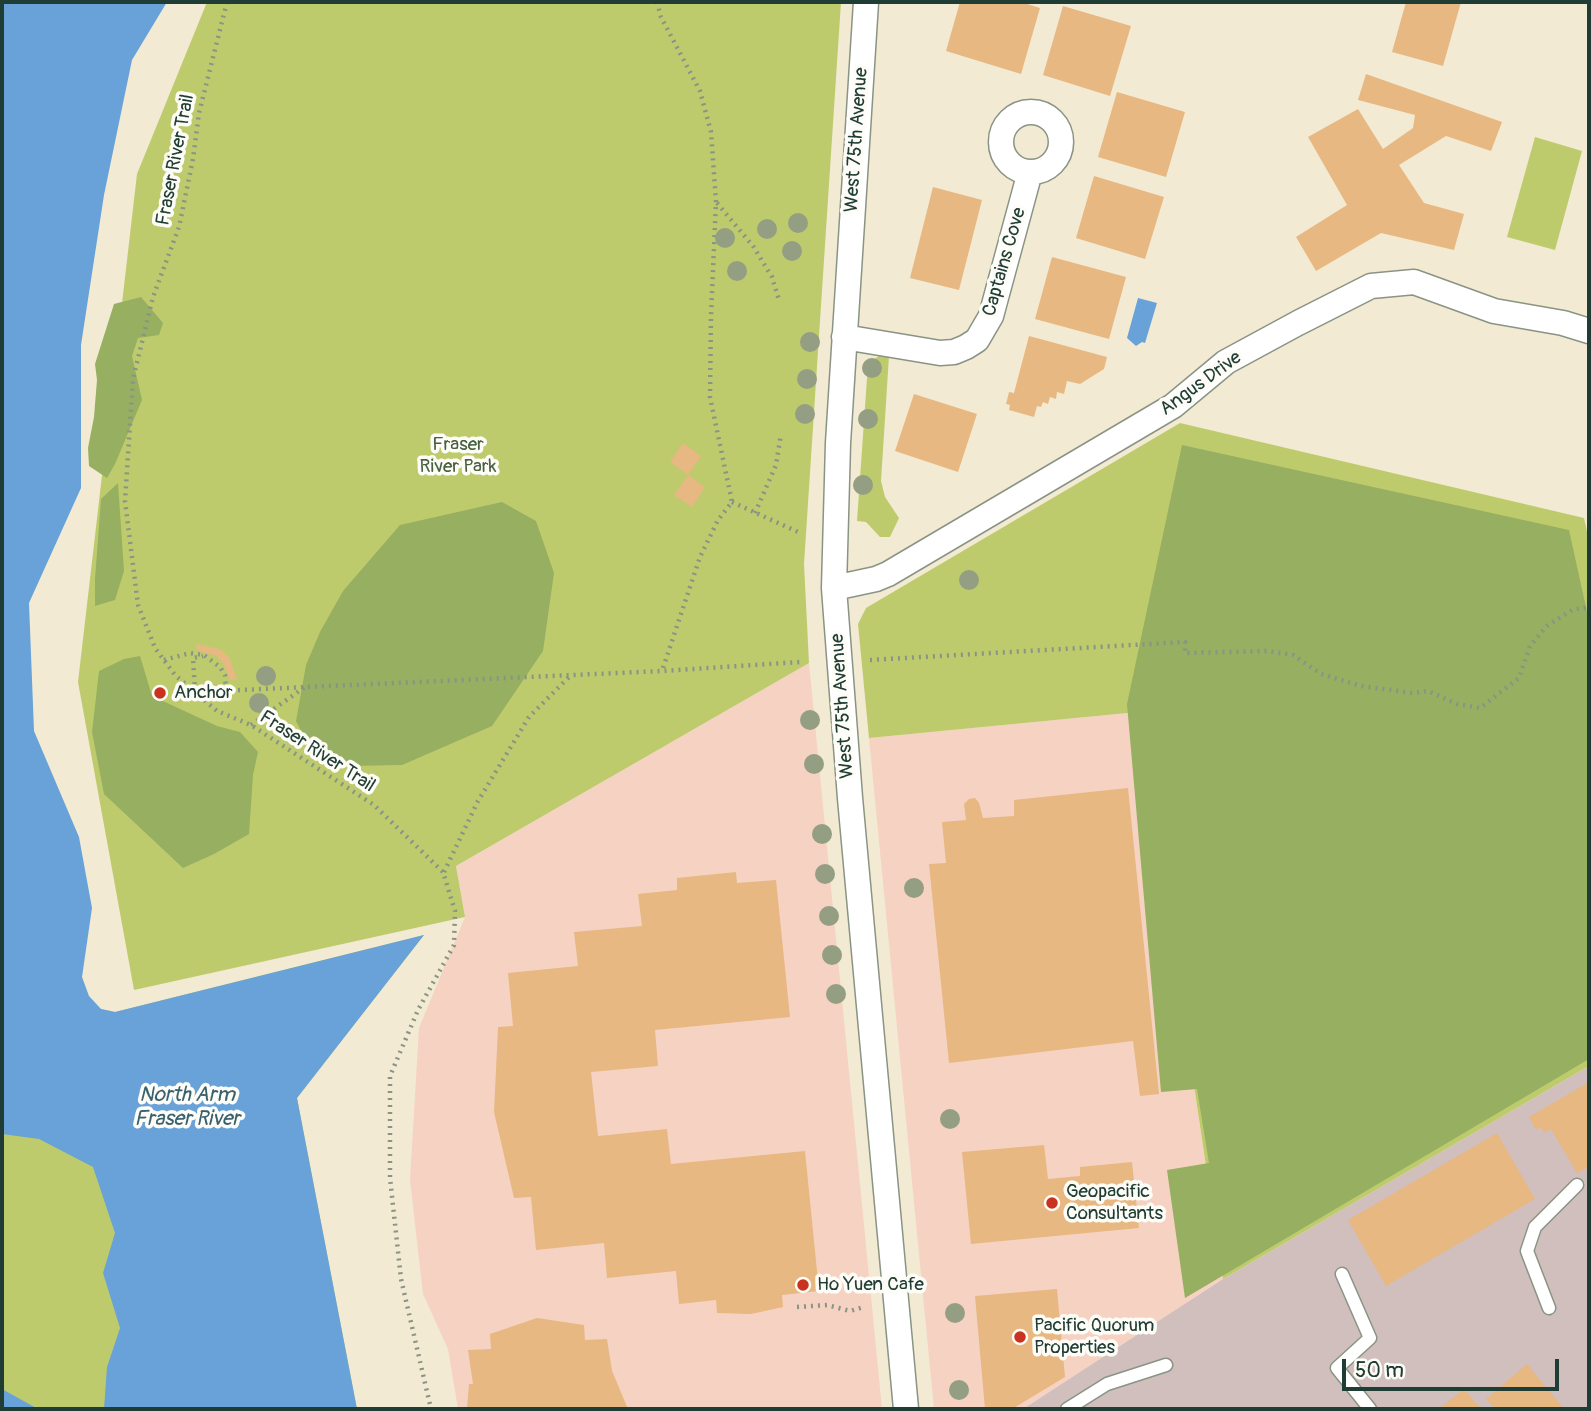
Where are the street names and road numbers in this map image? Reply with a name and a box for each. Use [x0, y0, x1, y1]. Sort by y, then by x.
street label: West 75th Avenue [841, 67, 873, 213]
street label: Fraser River Trail [152, 93, 200, 227]
street label: Captains Cove [979, 205, 1031, 319]
street label: Angus Drive [1156, 347, 1246, 421]
street label: West 75th Avenue [827, 633, 859, 779]
street label: Fraser River Trail [255, 706, 379, 798]

